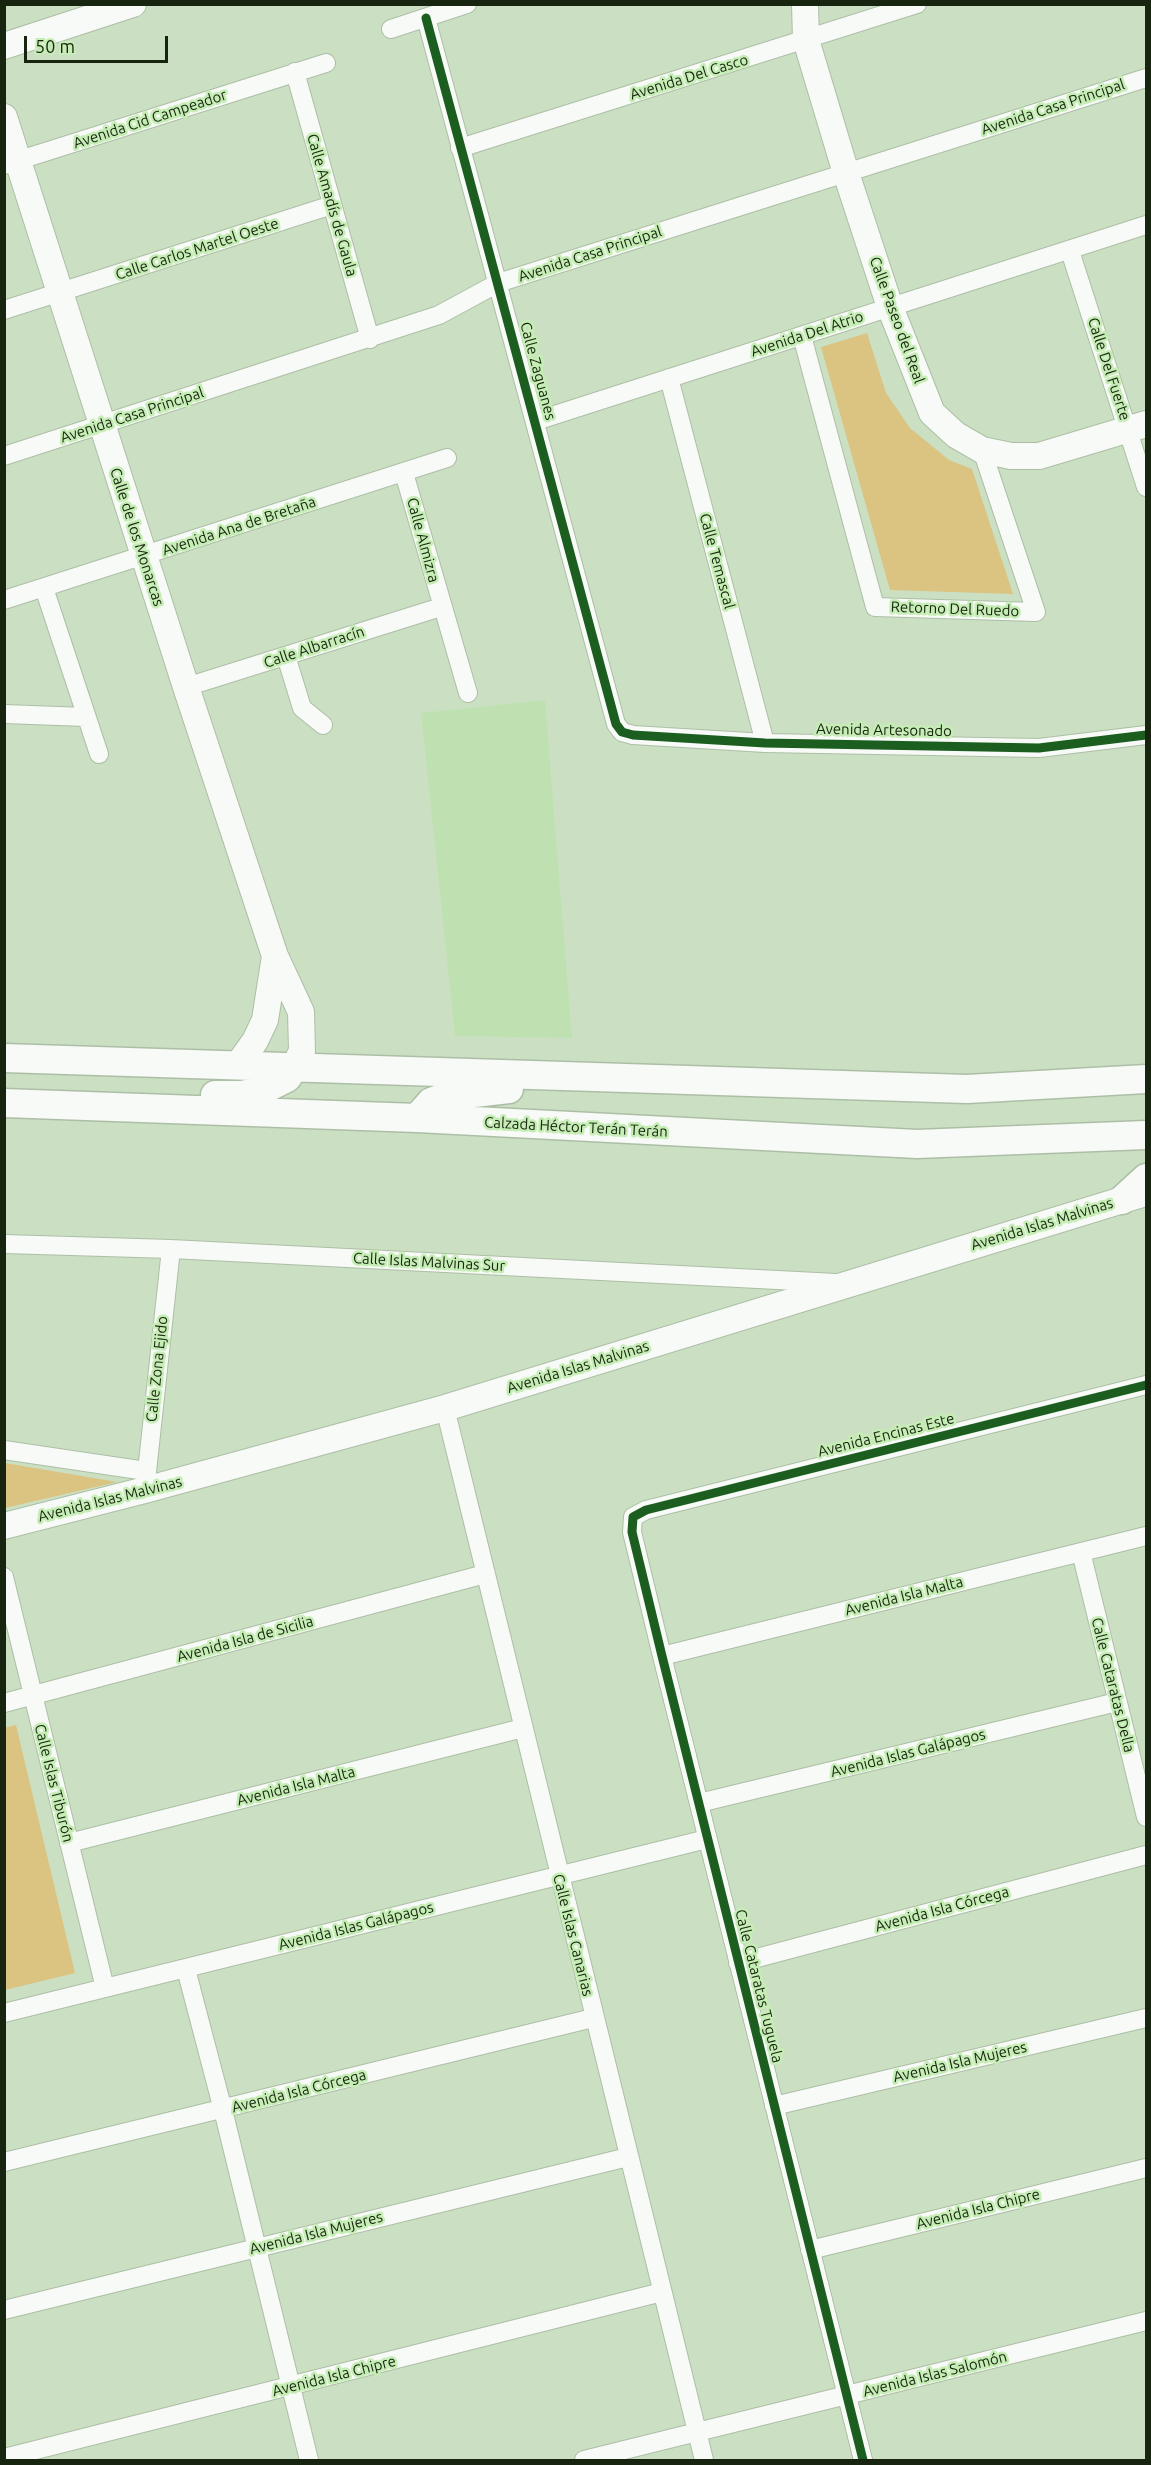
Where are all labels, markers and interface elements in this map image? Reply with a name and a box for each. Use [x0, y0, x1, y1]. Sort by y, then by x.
scale bar [27, 24, 171, 62]
text: 50 m [35, 36, 75, 56]
street label: Avenida Del Casco [628, 50, 750, 104]
street label: Avenida Casa Principal [979, 75, 1127, 139]
street label: Avenida Cid Campeador [71, 86, 229, 152]
street label: Calle Amadís de Gaula [303, 132, 361, 278]
street label: Calle Carlos Martel Oeste [113, 214, 281, 284]
street label: Avenida Casa Principal [516, 222, 664, 286]
street label: Calle Paseo del Real [866, 254, 928, 386]
street label: Avenida Del Atrio [748, 307, 866, 361]
street label: Calle Del Fuerte [1084, 315, 1134, 423]
street label: Calle Zaguanes [516, 320, 560, 422]
street label: Avenida Casa Principal [58, 383, 206, 447]
street label: Calle de los Monarcas [106, 465, 168, 609]
street label: Avenida Ana de Bretaña [160, 493, 318, 559]
street label: Calle Almizra [403, 496, 443, 584]
street label: Calle Temascal [696, 511, 738, 611]
street label: Retorno Del Ruedo [890, 598, 1020, 620]
street label: Calle Albarracín [261, 622, 367, 672]
street label: Avenida Artesonado [816, 720, 952, 740]
street label: Calzada Héctor Terán Terán [484, 1113, 668, 1141]
street label: Avenida Islas Malvinas [969, 1194, 1115, 1254]
street label: Calle Islas Malvinas Sur [352, 1249, 506, 1275]
street label: Calle Zona Ejido [142, 1315, 172, 1423]
street label: Avenida Islas Malvinas [505, 1337, 651, 1397]
street label: Avenida Encinas Este [816, 1409, 956, 1461]
street label: Avenida Islas Malvinas [36, 1472, 184, 1526]
street label: Avenida Isla Malta [843, 1573, 965, 1619]
street label: Avenida Isla de Sicilia [175, 1612, 315, 1666]
street label: Calle Cataratas Della [1088, 1616, 1138, 1754]
street label: Calle Islas Tiburón [31, 1722, 77, 1844]
street label: Avenida Islas Galápagos [829, 1725, 987, 1781]
street label: Avenida Isla Malta [235, 1763, 357, 1809]
street label: Calle Islas Canarias [549, 1872, 597, 1998]
street label: Avenida Isla Córcega [873, 1882, 1011, 1936]
street label: Avenida Islas Galápagos [277, 1898, 435, 1954]
street label: Calle Cataratas Tuguela [731, 1907, 787, 2065]
street label: Avenida Isla Mujeres [891, 2038, 1029, 2086]
street label: Avenida Isla Córcega [230, 2066, 368, 2116]
street label: Avenida Isla Chipre [914, 2185, 1042, 2233]
street label: Avenida Isla Mujeres [248, 2208, 384, 2258]
street label: Avenida Islas Salomón [861, 2347, 1009, 2401]
street label: Avenida Isla Chipre [270, 2352, 398, 2400]

